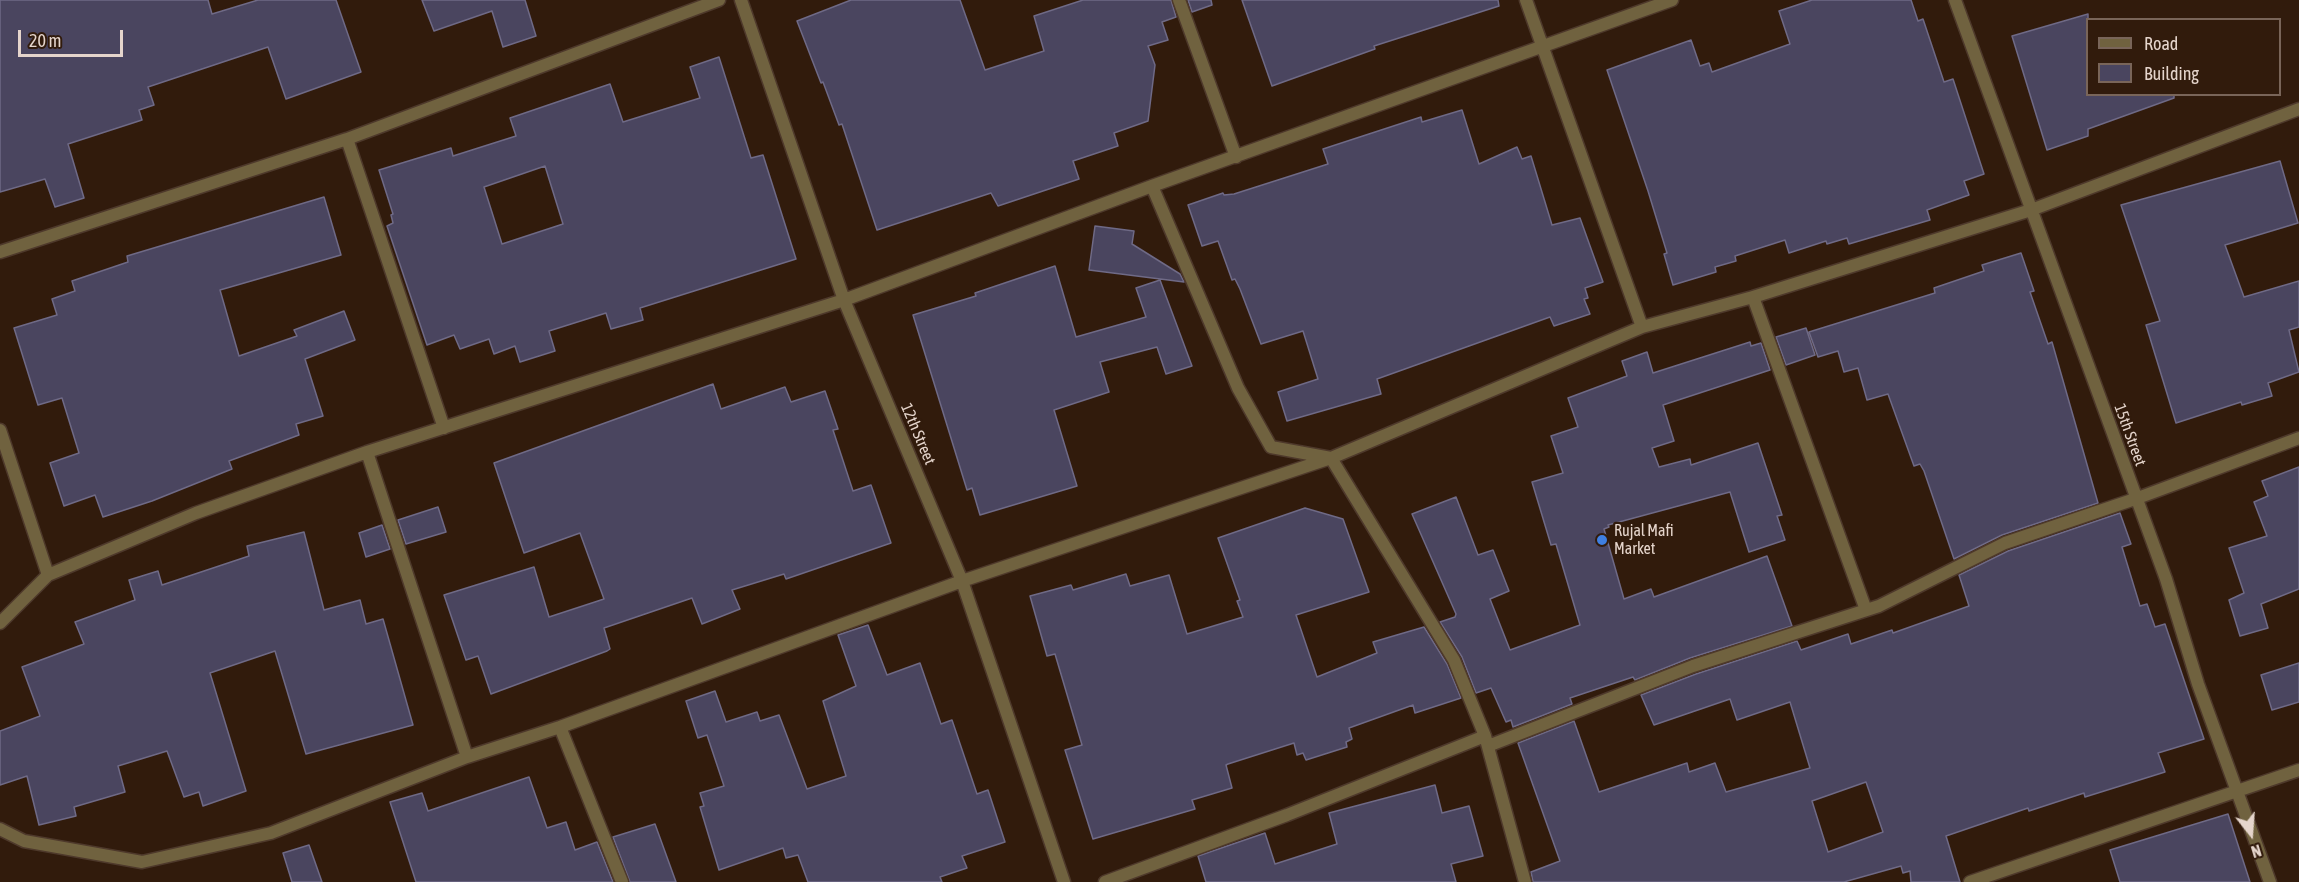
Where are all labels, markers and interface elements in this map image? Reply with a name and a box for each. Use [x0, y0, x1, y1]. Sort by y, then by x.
scale bar [21, 18, 126, 56]
legend [2086, 18, 2281, 96]
text: 20 m [29, 30, 61, 51]
text: Road [2144, 33, 2178, 54]
text: Building [2144, 63, 2199, 84]
street label: 12th Street [897, 400, 939, 468]
street label: 15th Street [2110, 401, 2150, 469]
place label: Rujal Mafi Market [1614, 521, 1674, 559]
marker: Rujal Mafi Market [1595, 533, 1609, 547]
north arrow [2221, 804, 2281, 864]
text: N [2249, 841, 2263, 861]

